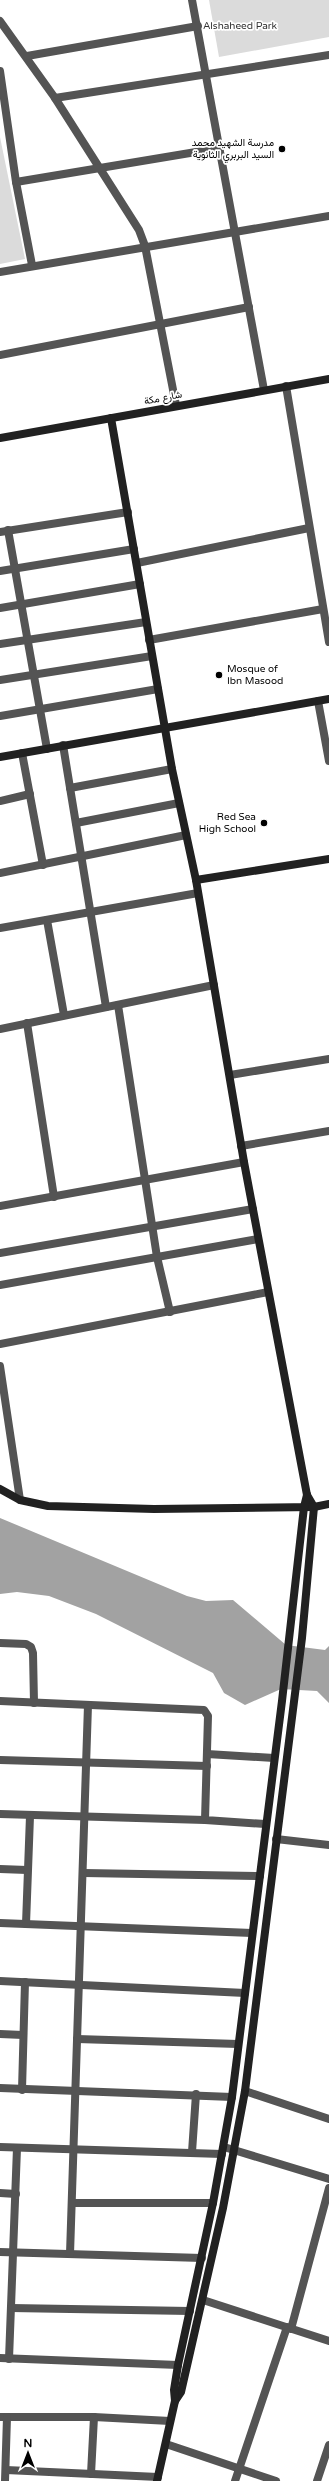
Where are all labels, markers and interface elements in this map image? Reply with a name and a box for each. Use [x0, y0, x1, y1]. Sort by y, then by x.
park label: Alshaheed Park [203, 20, 278, 32]
place label: مدرسة الشهيد محمد السيد البربري الثانوية [192, 137, 274, 163]
marker: مدرسة الشهيد محمد السيد البربري الثانوية [277, 144, 287, 154]
street label: شارع مكة [143, 388, 183, 408]
place label: Mosque of Ibn Masood [227, 663, 283, 687]
marker: Mosque of Ibn Masood [214, 670, 224, 680]
place label: Red Sea High School [199, 811, 256, 835]
marker: Red Sea High School [259, 818, 269, 828]
north arrow [8, 2433, 48, 2473]
text: N [24, 2437, 32, 2450]

